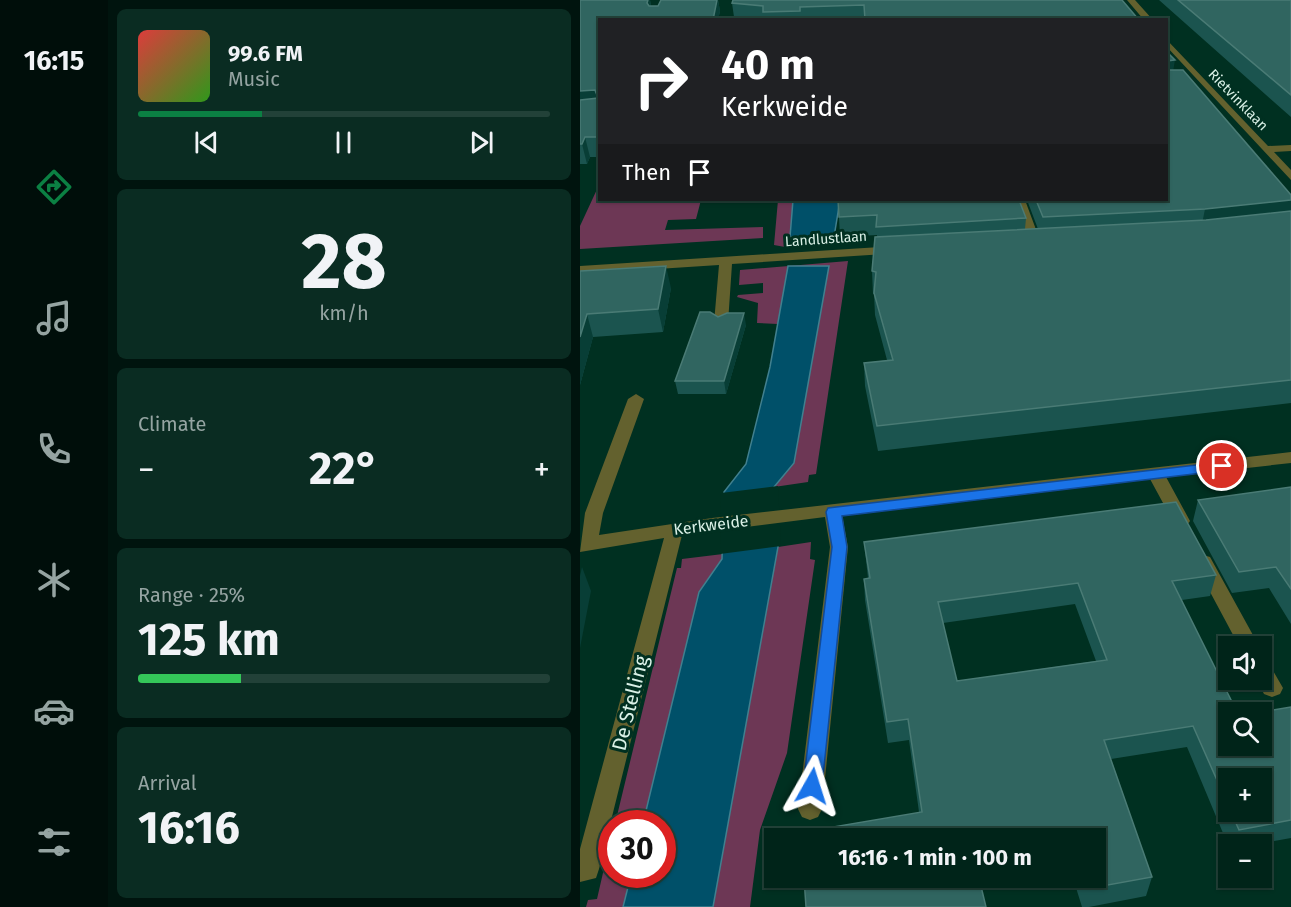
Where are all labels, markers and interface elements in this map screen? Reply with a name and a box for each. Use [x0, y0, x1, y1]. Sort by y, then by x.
text: 99.6 FM [228, 40, 303, 67]
text: 40 m [721, 40, 815, 90]
icon: right [622, 42, 700, 120]
text: 16:15 [24, 45, 84, 77]
street label: Rietvinklaan [1205, 66, 1271, 134]
text: Music [228, 67, 280, 91]
text: Kerkweide [721, 91, 848, 123]
icon: previous [190, 126, 223, 159]
icon: pause [327, 126, 360, 159]
icon: next [465, 126, 498, 159]
icon: arrive [683, 156, 716, 189]
text: Then [622, 159, 671, 186]
icon: directions [33, 166, 75, 208]
text: 28 [301, 215, 387, 309]
street label: Landlustlaan [784, 228, 868, 250]
icon: music [33, 297, 75, 339]
text: km/h [319, 301, 369, 325]
text: Climate [138, 412, 206, 436]
icon: phone [33, 428, 75, 470]
pin [1196, 440, 1247, 491]
text: 22° [309, 442, 379, 496]
icon: arrive [1205, 449, 1238, 482]
text: − [138, 450, 155, 490]
text: + [534, 450, 550, 490]
street label: Kerkweide [672, 511, 750, 539]
icon: climate [33, 559, 75, 601]
text: Range · 25% [138, 583, 245, 607]
text: 125 km [138, 613, 280, 667]
map controls [1218, 636, 1272, 888]
button: sound [1218, 636, 1272, 690]
street label: De Stelling [607, 652, 654, 753]
icon: car [33, 690, 75, 732]
button: search [1218, 702, 1272, 756]
position arrow [780, 754, 844, 818]
button: + [1218, 768, 1272, 822]
text: Arrival [138, 771, 197, 795]
text: 16:16 [138, 801, 240, 855]
speed limit sign: 30 [598, 810, 676, 888]
icon: filters [33, 821, 75, 863]
button: − [1218, 834, 1272, 888]
text: 16:16 · 1 min · 100 m [838, 844, 1032, 871]

